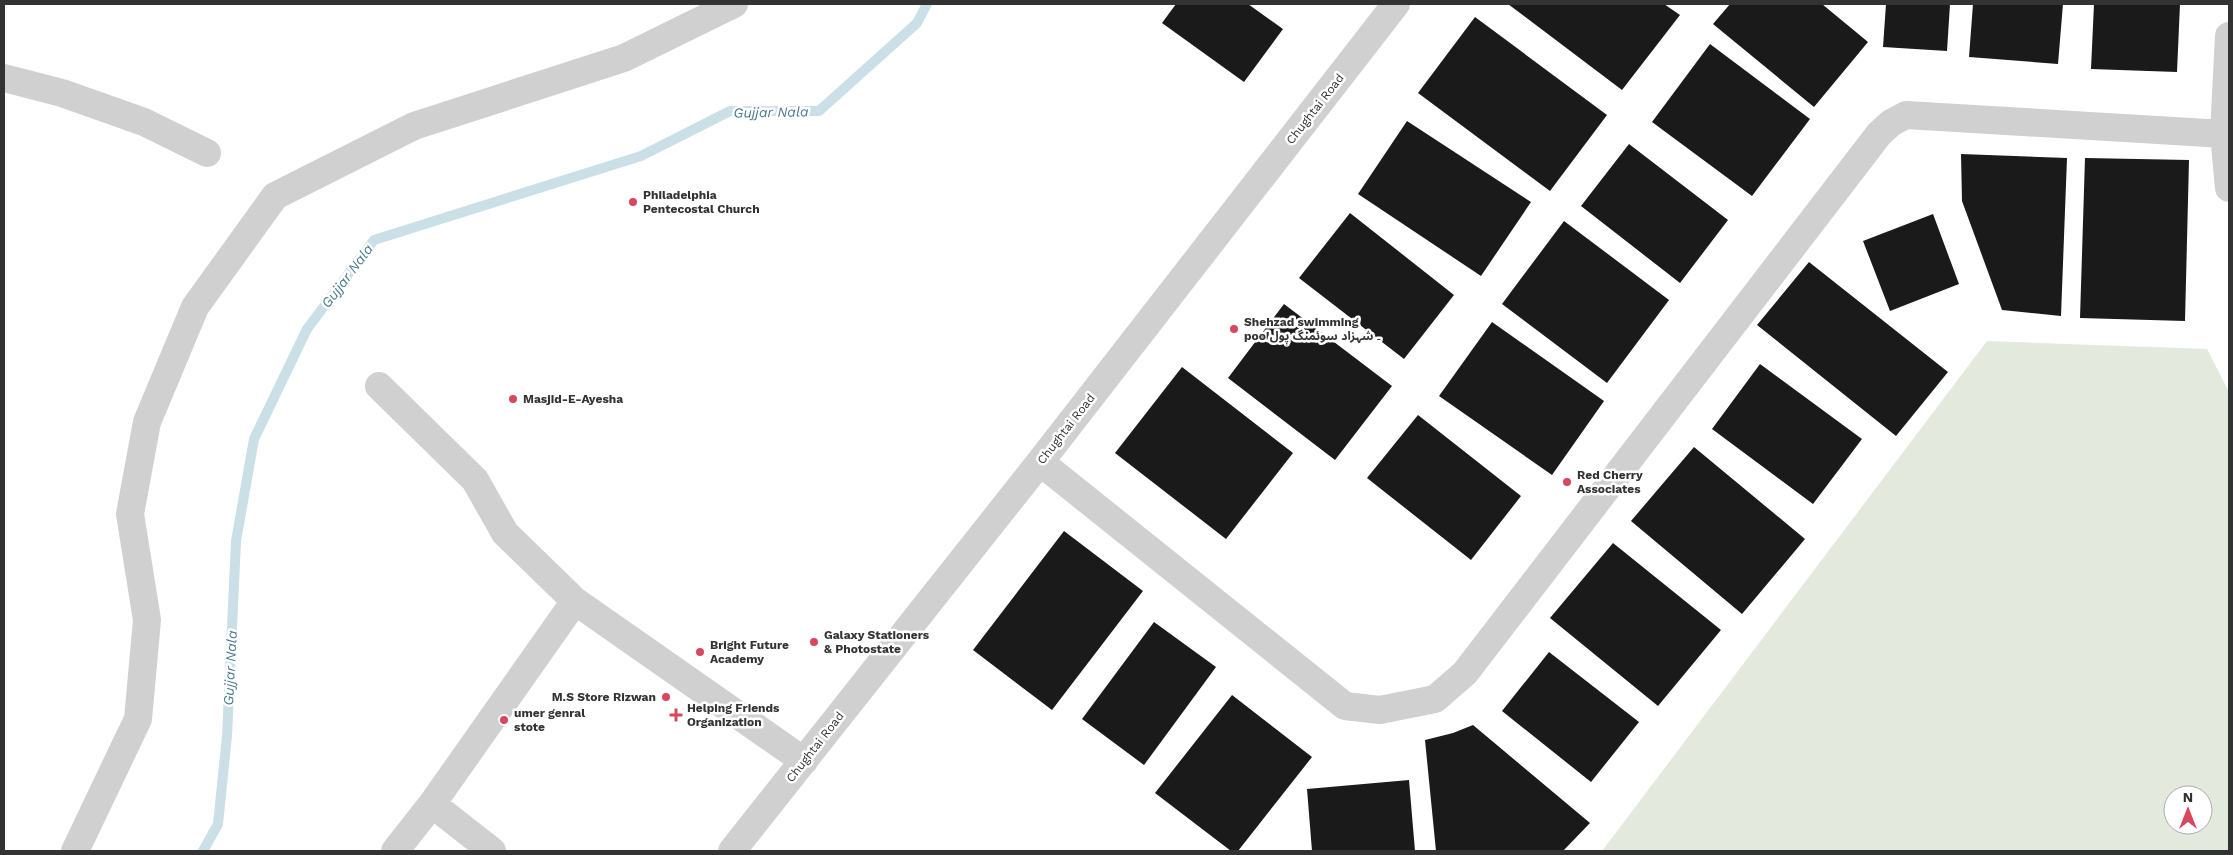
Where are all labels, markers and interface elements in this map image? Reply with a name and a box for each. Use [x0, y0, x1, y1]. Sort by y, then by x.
street label: Chughtai Road [1283, 71, 1347, 147]
water label: Gujjar Nala [733, 103, 809, 121]
place label: Philadelphia Pentecostal Church [643, 188, 760, 216]
marker: Philadelphia Pentecostal Church [627, 196, 639, 208]
water label: Gujjar Nala [318, 241, 376, 311]
place label: Shehzad swimming pool۔ شہزاد سوئمنگ پول [1244, 315, 1381, 345]
marker: Shehzad swimming pool۔ شہزاد سوئمنگ پول [1228, 323, 1240, 335]
street label: Chughtai Road [1034, 391, 1098, 467]
place label: Masjid-E-Ayesha [523, 392, 623, 406]
marker: Masjid-E-Ayesha [507, 393, 519, 405]
place label: Red Cherry Associates [1577, 468, 1643, 496]
marker: Red Cherry Associates [1561, 476, 1573, 488]
place label: Galaxy Stationers & Photostate [824, 628, 930, 656]
water label: Gujjar Nala [220, 630, 240, 706]
marker: Galaxy Stationers & Photostate [808, 636, 820, 648]
place label: Bright Future Academy [710, 638, 789, 666]
marker: Bright Future Academy [694, 646, 706, 658]
place label: M.S Store Rizwan [552, 690, 656, 704]
marker: M.S Store Rizwan [660, 691, 672, 703]
place label: Helping Friends Organization [687, 701, 780, 729]
place label: umer genral stote [514, 706, 585, 734]
marker: Helping Friends Organization [669, 708, 683, 722]
street label: Chughtai Road [783, 709, 847, 785]
marker: umer genral stote [498, 714, 510, 726]
north arrow [2163, 785, 2213, 835]
text: N [2183, 789, 2193, 805]

